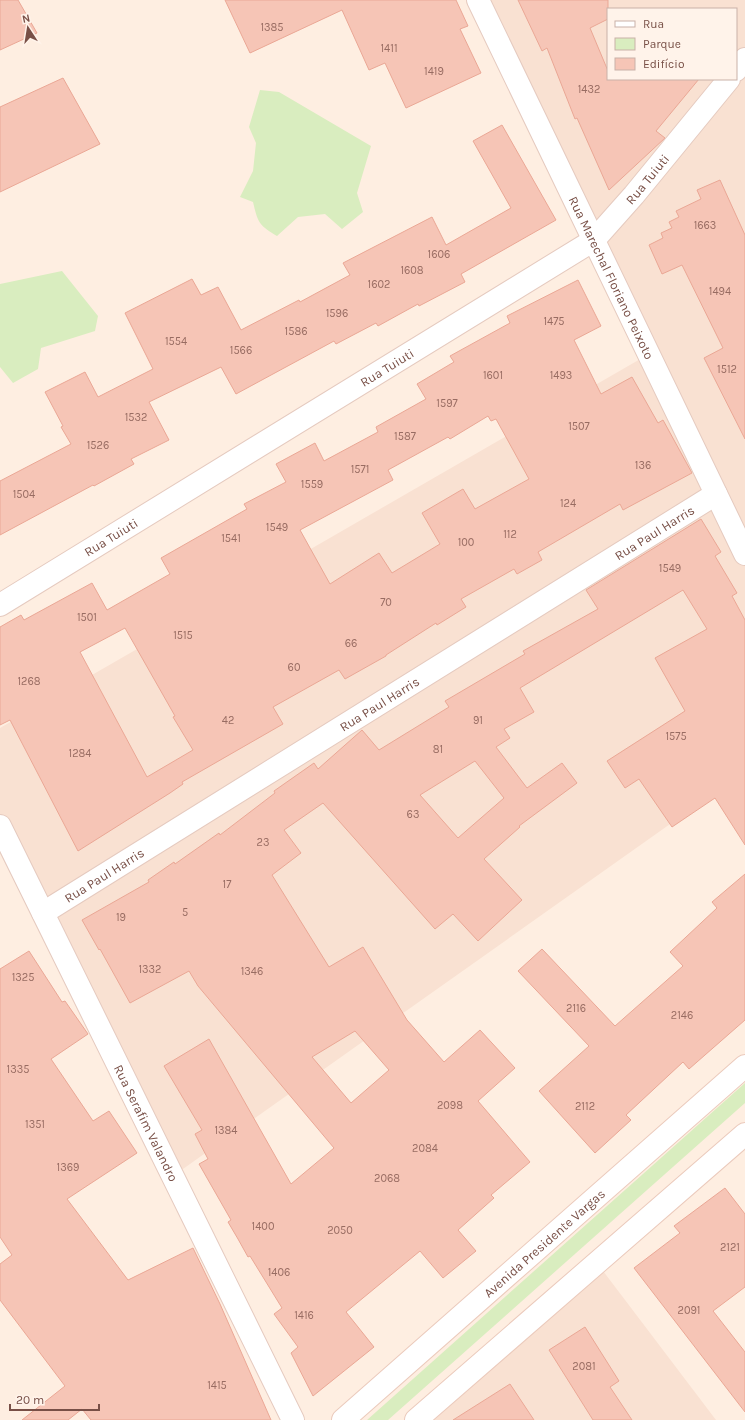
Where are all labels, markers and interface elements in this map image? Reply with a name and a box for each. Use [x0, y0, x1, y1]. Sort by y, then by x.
north arrow [8, 8, 48, 48]
legend [607, 8, 737, 80]
text: N [21, 12, 31, 26]
text: Rua [643, 17, 664, 31]
house number: 1385 [260, 21, 284, 34]
text: Parque [643, 37, 681, 51]
house number: 1411 [380, 42, 398, 55]
text: Edifício [643, 57, 684, 71]
house number: 1419 [424, 65, 444, 78]
house number: 1432 [578, 83, 600, 96]
street label: Rua Tuiuti [622, 151, 672, 207]
street label: Rua Marechal Floriano Peixoto [566, 194, 657, 361]
house number: 1663 [694, 219, 716, 232]
house number: 1606 [428, 248, 450, 261]
house number: 1608 [400, 264, 424, 277]
house number: 1602 [368, 278, 390, 291]
house number: 1494 [709, 285, 731, 298]
house number: 1596 [326, 307, 348, 320]
house number: 1475 [543, 315, 565, 328]
house number: 1586 [285, 325, 307, 338]
house number: 1554 [165, 335, 187, 348]
house number: 1566 [230, 344, 252, 357]
street label: Rua Tuiuti [357, 345, 416, 389]
house number: 1512 [717, 363, 737, 376]
house number: 1601 [483, 369, 503, 382]
house number: 1493 [550, 369, 572, 382]
house number: 1597 [436, 397, 458, 410]
house number: 1532 [125, 411, 147, 424]
house number: 1507 [568, 420, 590, 433]
house number: 1587 [394, 430, 416, 443]
house number: 1526 [87, 439, 109, 452]
house number: 136 [635, 459, 651, 472]
house number: 1571 [351, 463, 369, 476]
house number: 1559 [301, 478, 323, 491]
house number: 1504 [13, 488, 35, 501]
house number: 124 [560, 497, 576, 510]
street label: Rua Paul Harris [612, 502, 697, 563]
street label: Rua Tuiuti [81, 515, 140, 559]
house number: 1549 [266, 521, 288, 534]
house number: 112 [503, 528, 517, 541]
house number: 1541 [221, 532, 241, 545]
house number: 100 [458, 536, 474, 549]
house number: 1549 [659, 562, 681, 575]
house number: 70 [380, 596, 392, 609]
house number: 1501 [77, 611, 97, 624]
house number: 1515 [173, 629, 193, 642]
house number: 66 [345, 637, 357, 650]
house number: 60 [288, 661, 300, 674]
street label: Rua Paul Harris [337, 673, 422, 734]
house number: 1268 [17, 675, 41, 688]
house number: 42 [222, 714, 234, 727]
house number: 91 [473, 714, 483, 727]
house number: 1575 [665, 730, 687, 743]
house number: 81 [433, 743, 443, 756]
house number: 1284 [69, 747, 91, 760]
house number: 63 [407, 808, 419, 821]
house number: 23 [257, 836, 269, 849]
street label: Rua Paul Harris [61, 844, 147, 905]
house number: 17 [223, 878, 231, 891]
house number: 5 [182, 906, 188, 919]
house number: 19 [116, 911, 126, 924]
house number: 1332 [138, 963, 162, 976]
house number: 1346 [241, 965, 263, 978]
house number: 1325 [12, 971, 34, 984]
house number: 2116 [566, 1002, 586, 1015]
house number: 2146 [671, 1009, 693, 1022]
street label: Rua Serafim Valandro [111, 1062, 182, 1184]
house number: 1335 [7, 1063, 29, 1076]
house number: 2098 [437, 1099, 463, 1112]
house number: 2112 [575, 1100, 595, 1113]
house number: 1351 [25, 1118, 45, 1131]
house number: 1384 [214, 1124, 238, 1137]
house number: 2084 [412, 1142, 438, 1155]
house number: 1369 [57, 1161, 79, 1174]
house number: 2068 [374, 1172, 400, 1185]
street label: Avenida Presidente Vargas [481, 1186, 608, 1300]
house number: 1400 [252, 1220, 274, 1233]
house number: 2050 [327, 1224, 353, 1237]
house number: 2121 [720, 1241, 740, 1254]
house number: 1406 [268, 1266, 290, 1279]
house number: 2091 [678, 1304, 700, 1317]
house number: 1416 [294, 1309, 314, 1322]
house number: 2081 [572, 1360, 596, 1373]
house number: 1415 [207, 1379, 227, 1392]
scale bar [10, 1386, 99, 1412]
text: 20 m [16, 1393, 44, 1407]

